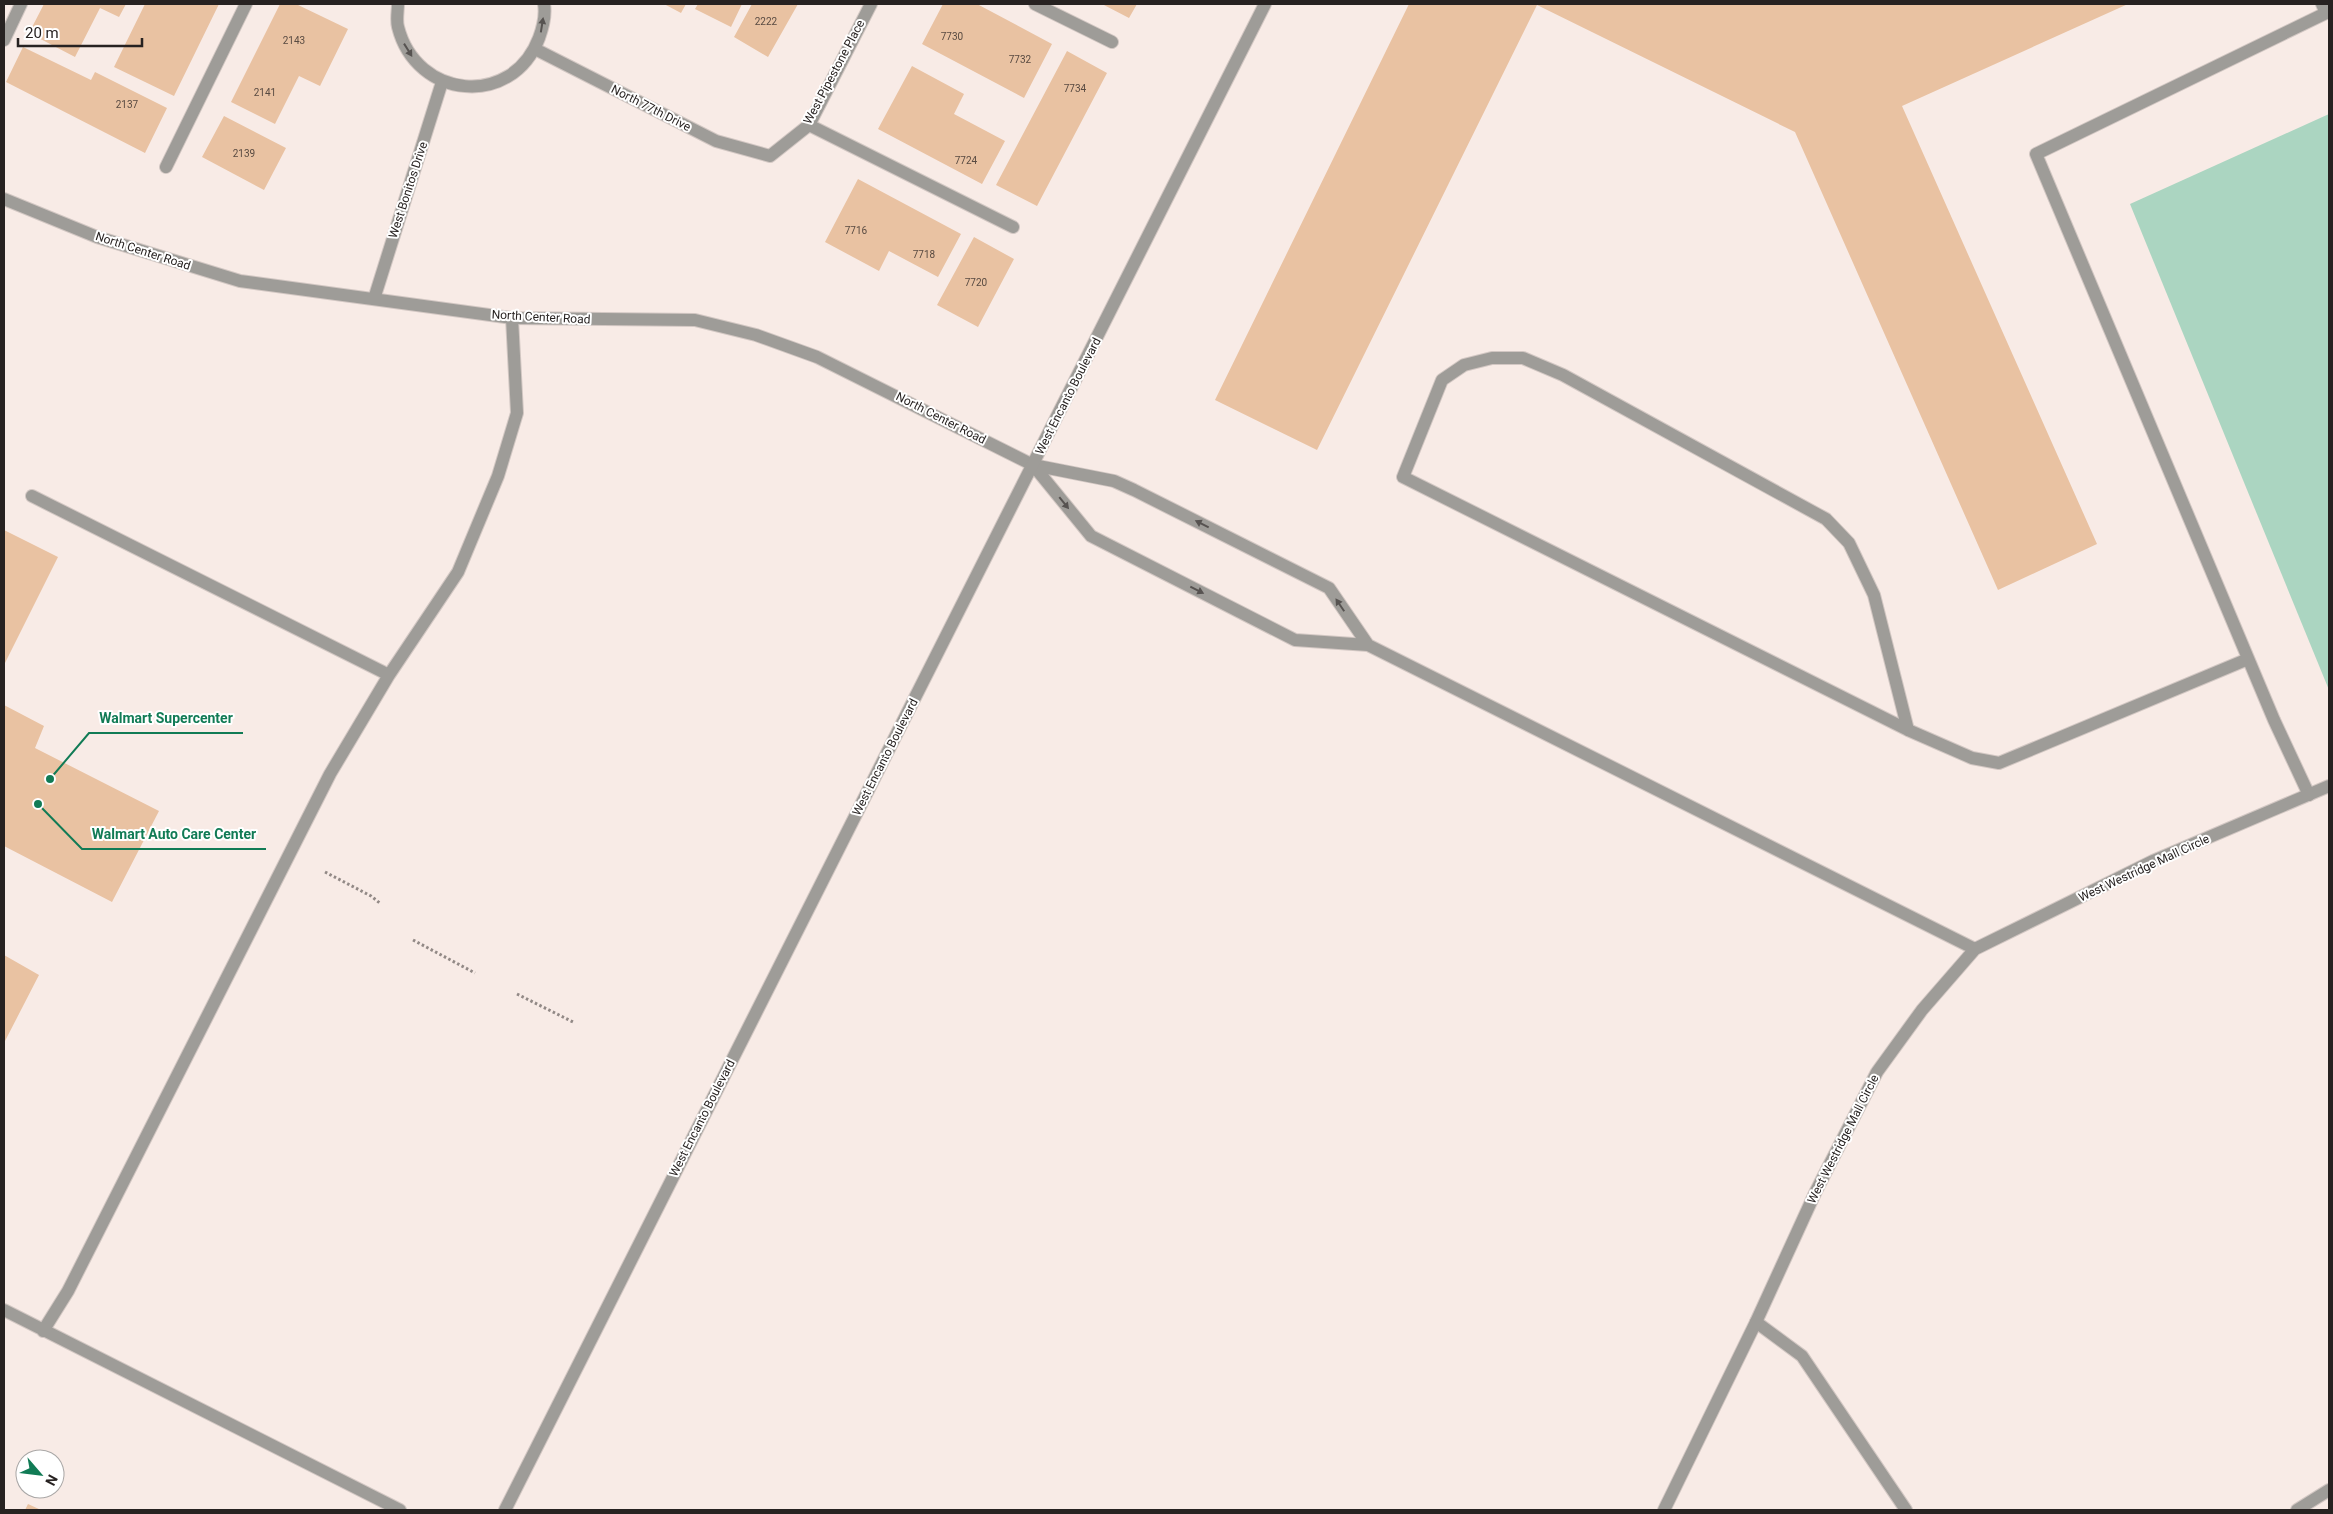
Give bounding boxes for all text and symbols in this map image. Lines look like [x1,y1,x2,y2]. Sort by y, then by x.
scale bar [18,15,141,47]
one-way arrow [539,16,547,32]
house number: 2222 [755,16,778,27]
street label: West Pipestone Place [801,18,867,126]
text: 20 m [25,24,59,42]
house number: 7730 [941,31,964,42]
house number: 2143 [283,35,305,46]
one-way arrow [404,43,413,57]
house number: 7732 [1009,54,1032,65]
street label: North 77th Drive [609,82,693,134]
house number: 7734 [1064,83,1087,94]
house number: 2141 [254,87,276,98]
house number: 2137 [116,99,139,110]
street label: West Bonitos Drive [386,140,430,240]
house number: 2139 [233,148,255,159]
house number: 7724 [955,155,978,166]
house number: 7716 [845,225,868,236]
street label: North Center Road [94,229,192,273]
house number: 7718 [913,249,936,260]
house number: 7720 [965,277,988,288]
street label: North Center Road [491,307,591,327]
street label: West Encanto Boulevard [1032,335,1104,457]
street label: North Center Road [894,389,988,447]
one-way arrow [1058,496,1069,509]
one-way arrow [1195,520,1209,528]
one-way arrow [1190,586,1205,595]
one-way arrow [1336,598,1345,612]
street label: West Encanto Boulevard [849,696,921,818]
callout: Walmart Supercenter [89,704,243,733]
text: Walmart Supercenter [99,710,233,726]
callout: Walmart Auto Care Center [82,820,266,849]
text: Walmart Auto Care Center [92,826,256,842]
street label: West Westridge Mall Circle [2076,831,2212,905]
street label: West Encanto Boulevard [666,1057,738,1179]
street label: West Westridge Mall Circle [1804,1072,1882,1206]
north arrow [15,1449,65,1499]
text: N [42,1472,61,1488]

